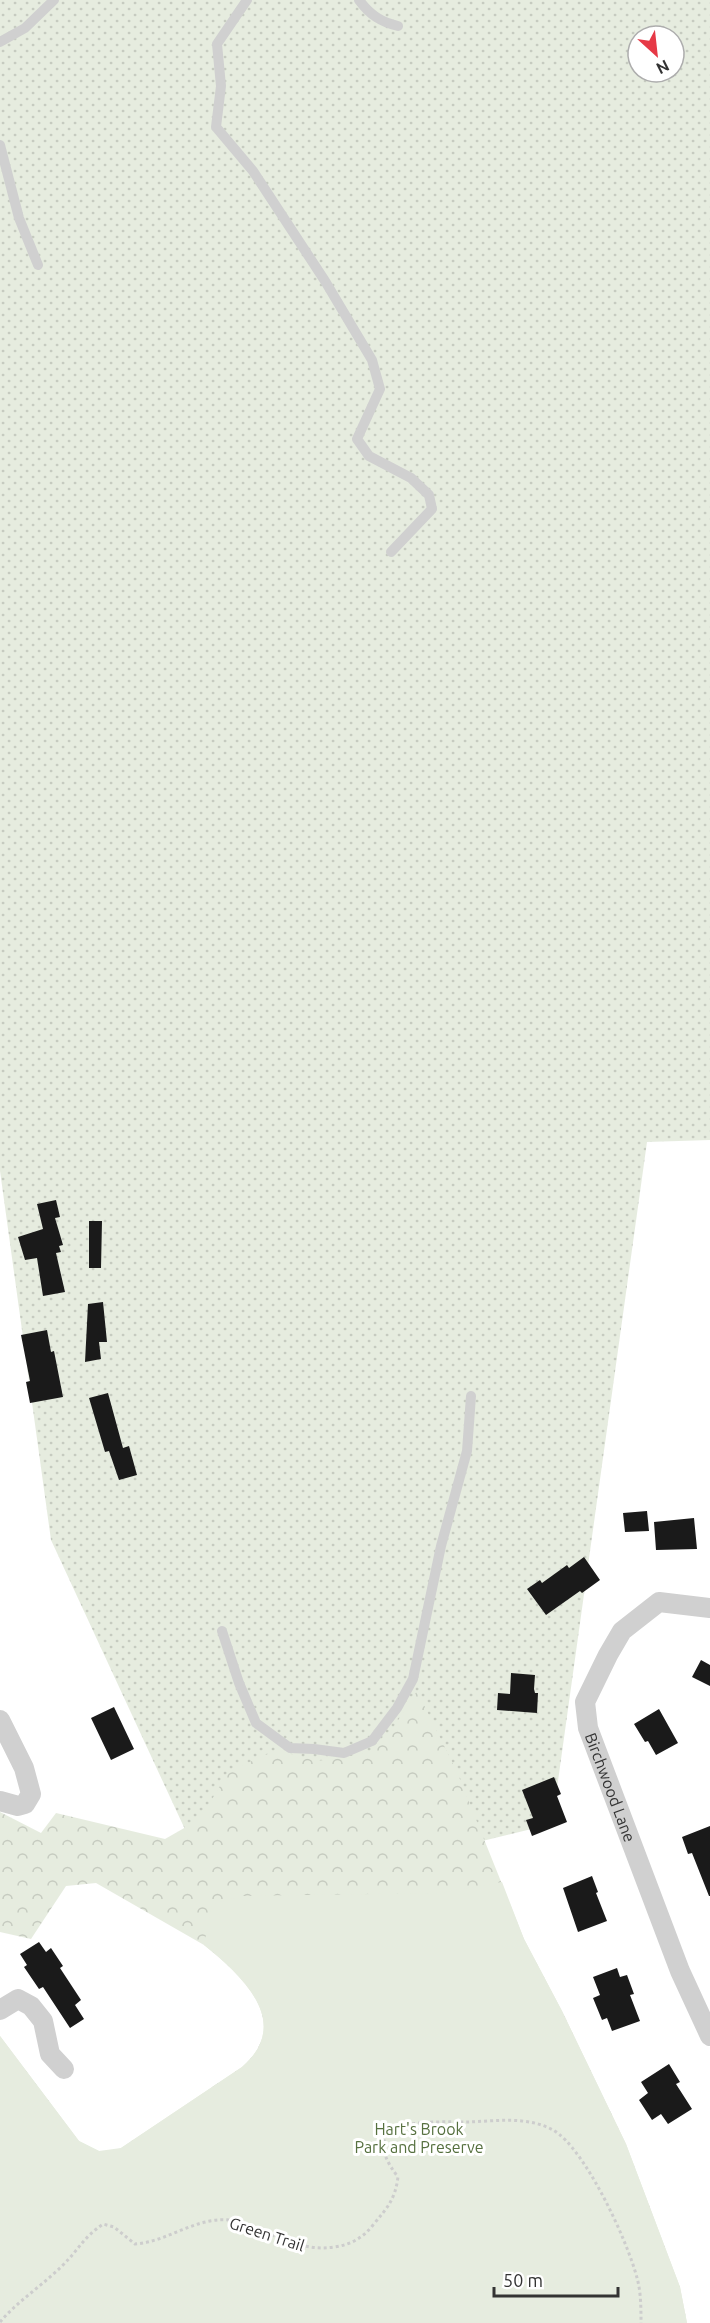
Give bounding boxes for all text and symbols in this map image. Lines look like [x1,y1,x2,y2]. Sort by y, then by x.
north arrow [626,24,686,84]
text: N [653,57,672,78]
street label: Birchwood Lane [582,1730,639,1844]
park label: Hart's Brook Park and Preserve [354,2120,484,2156]
street label: Green Trail [227,2213,307,2255]
scale bar [494,2260,618,2298]
text: 50 m [503,2270,543,2290]

